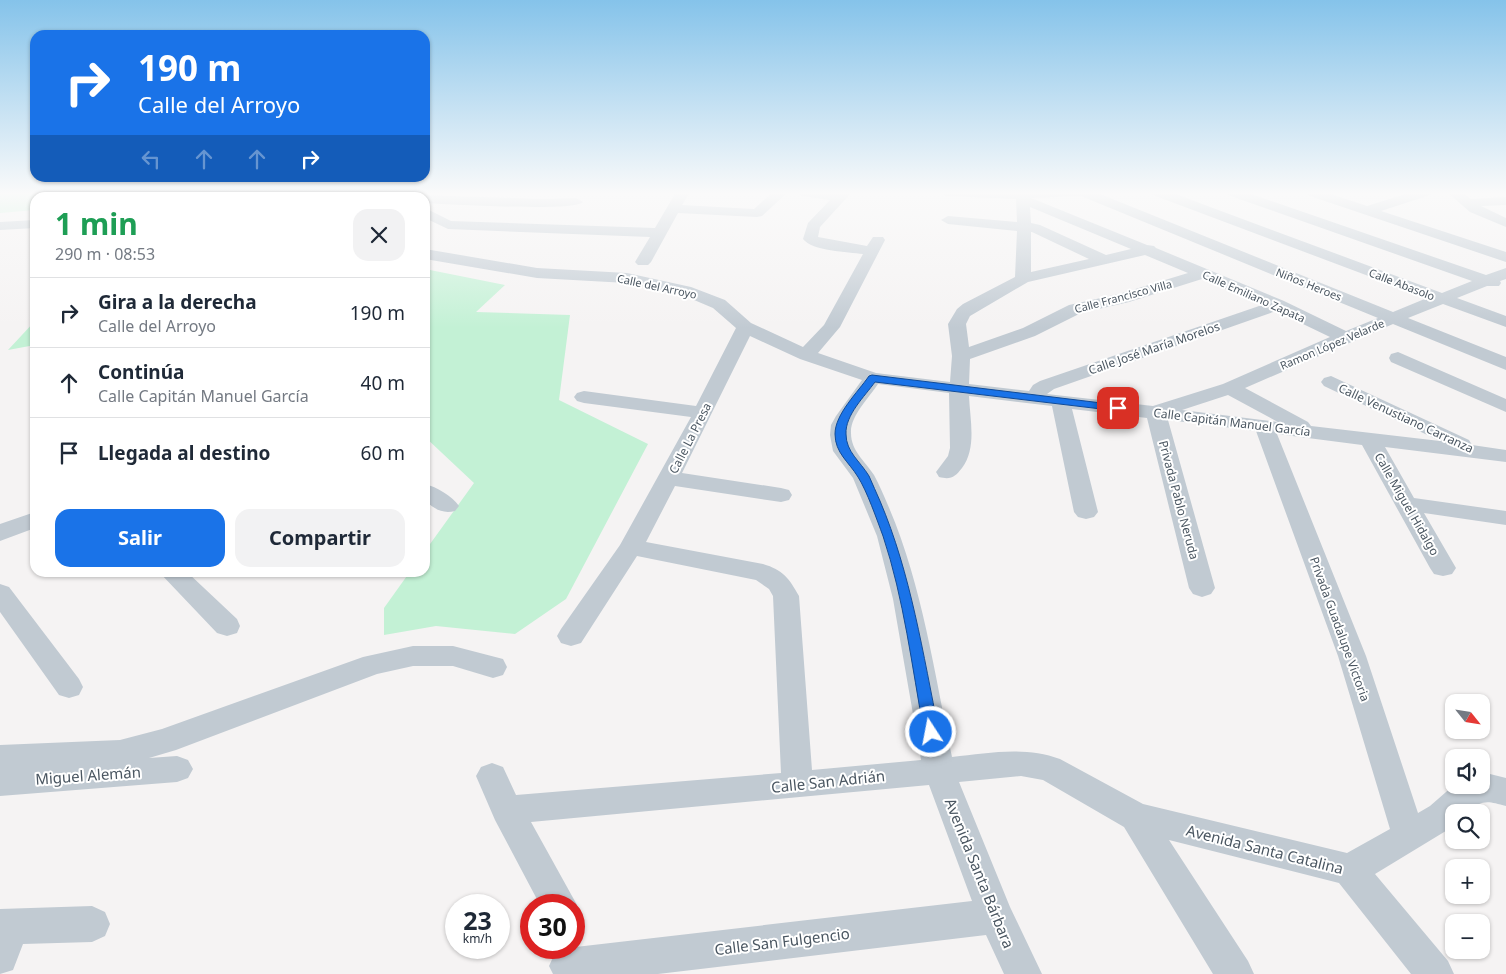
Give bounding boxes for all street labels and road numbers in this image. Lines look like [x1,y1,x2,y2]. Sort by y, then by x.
street label: Niños Heroes [1274,264,1344,304]
street label: Calle Abasolo [1367,265,1437,304]
street label: Calle Emiliano Zapata [1200,267,1308,325]
street label: Calle del Arroyo [616,270,699,302]
street label: Calle Francisco Villa [1073,276,1173,316]
street label: Ramon López Velarde [1278,315,1386,373]
street label: Calle José María Morelos [1086,317,1222,378]
street label: Calle Venustiano Carranza [1336,379,1476,457]
street label: Calle La Presa [665,399,715,477]
street label: Calle Capitán Manuel García [1153,404,1311,440]
street label: Privada Pablo Neruda [1155,439,1203,561]
street label: Calle Miguel Hidalgo [1371,450,1443,558]
street label: Privada Guadalupe Victoria [1306,554,1374,704]
street label: Miguel Alemán [35,761,141,789]
street label: Calle San Adrián [770,765,886,797]
street label: Avenida Santa Bárbara [941,795,1019,951]
street label: Avenida Santa Catalina [1184,820,1346,878]
street label: Calle San Fulgencio [713,923,851,959]

